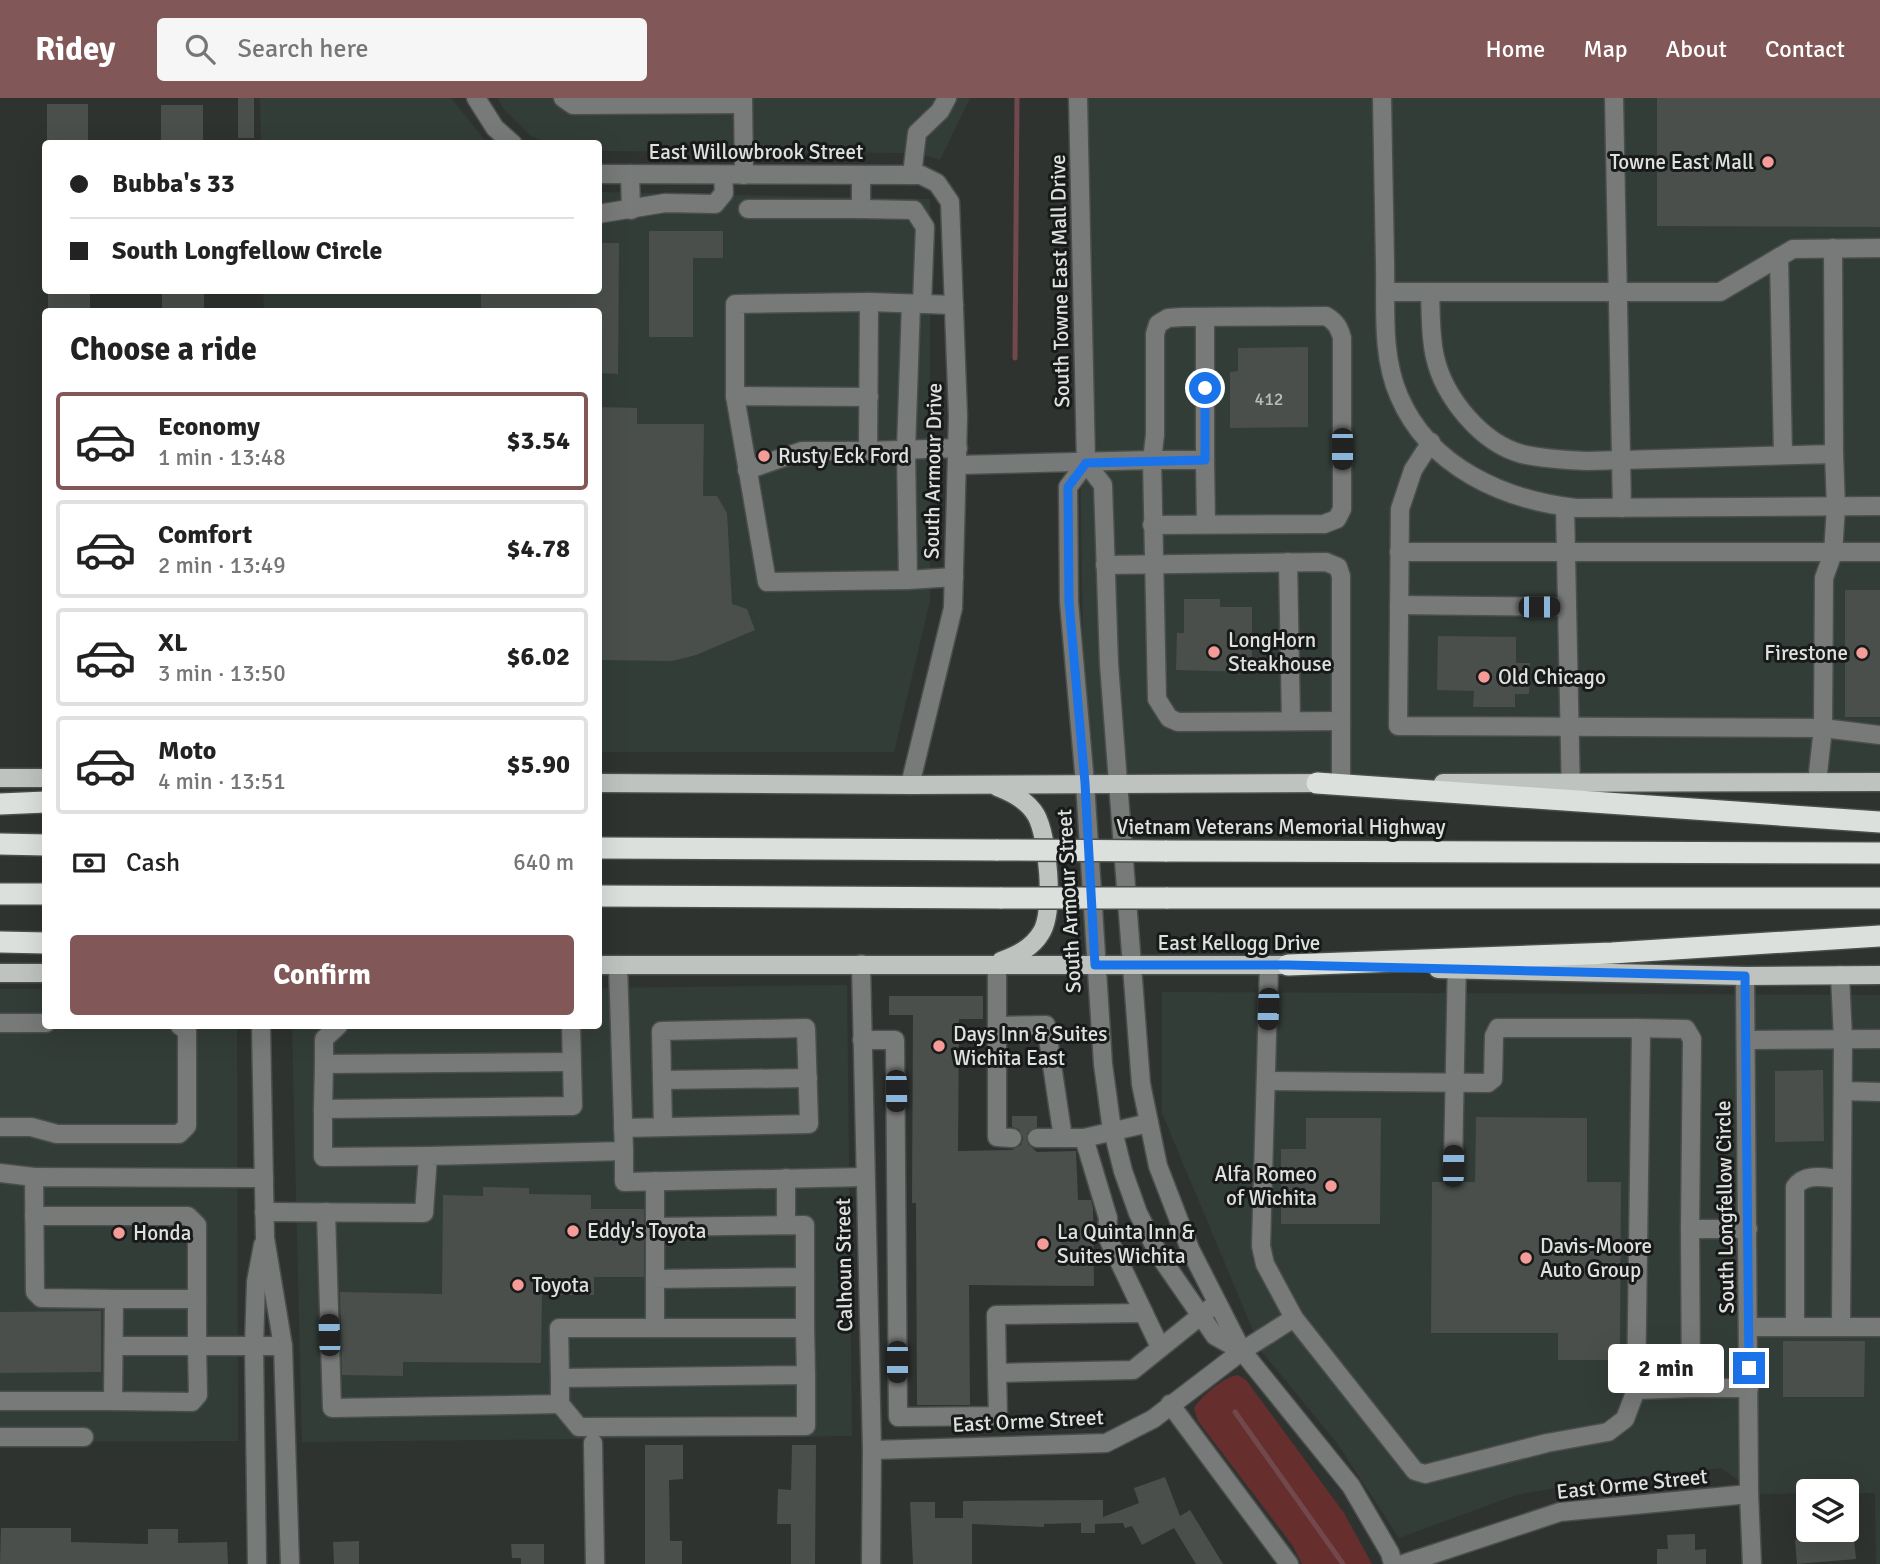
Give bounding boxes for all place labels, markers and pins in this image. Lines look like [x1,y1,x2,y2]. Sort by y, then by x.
place label: Towne East Mall [1610,149,1754,175]
marker: Towne East Mall [1760,154,1776,170]
place label: Rusty Eck Ford [778,443,909,469]
marker: Rusty Eck Ford [756,448,772,464]
place label: LongHorn Steakhouse [1228,627,1332,677]
place label: Firestone [1764,640,1848,666]
marker: LongHorn Steakhouse [1206,644,1222,660]
marker: Firestone [1854,645,1870,661]
place label: Old Chicago [1498,664,1606,690]
marker: Old Chicago [1476,669,1492,685]
place label: Days Inn & Suites Wichita East [953,1021,1107,1071]
marker: Days Inn & Suites Wichita East [931,1038,947,1054]
place label: Alfa Romeo of Wichita [1215,1161,1317,1211]
marker: Alfa Romeo of Wichita [1323,1178,1339,1194]
place label: Eddy's Toyota [587,1218,706,1244]
place label: La Quinta Inn & Suites Wichita [1057,1219,1195,1269]
place label: Honda [133,1220,191,1246]
marker: Eddy's Toyota [565,1223,581,1239]
marker: Honda [111,1225,127,1241]
place label: Davis-Moore Auto Group [1540,1233,1652,1283]
marker: La Quinta Inn & Suites Wichita [1035,1236,1051,1252]
marker: Davis-Moore Auto Group [1518,1250,1534,1266]
place label: Toyota [532,1272,589,1298]
marker: Toyota [510,1277,526,1293]

